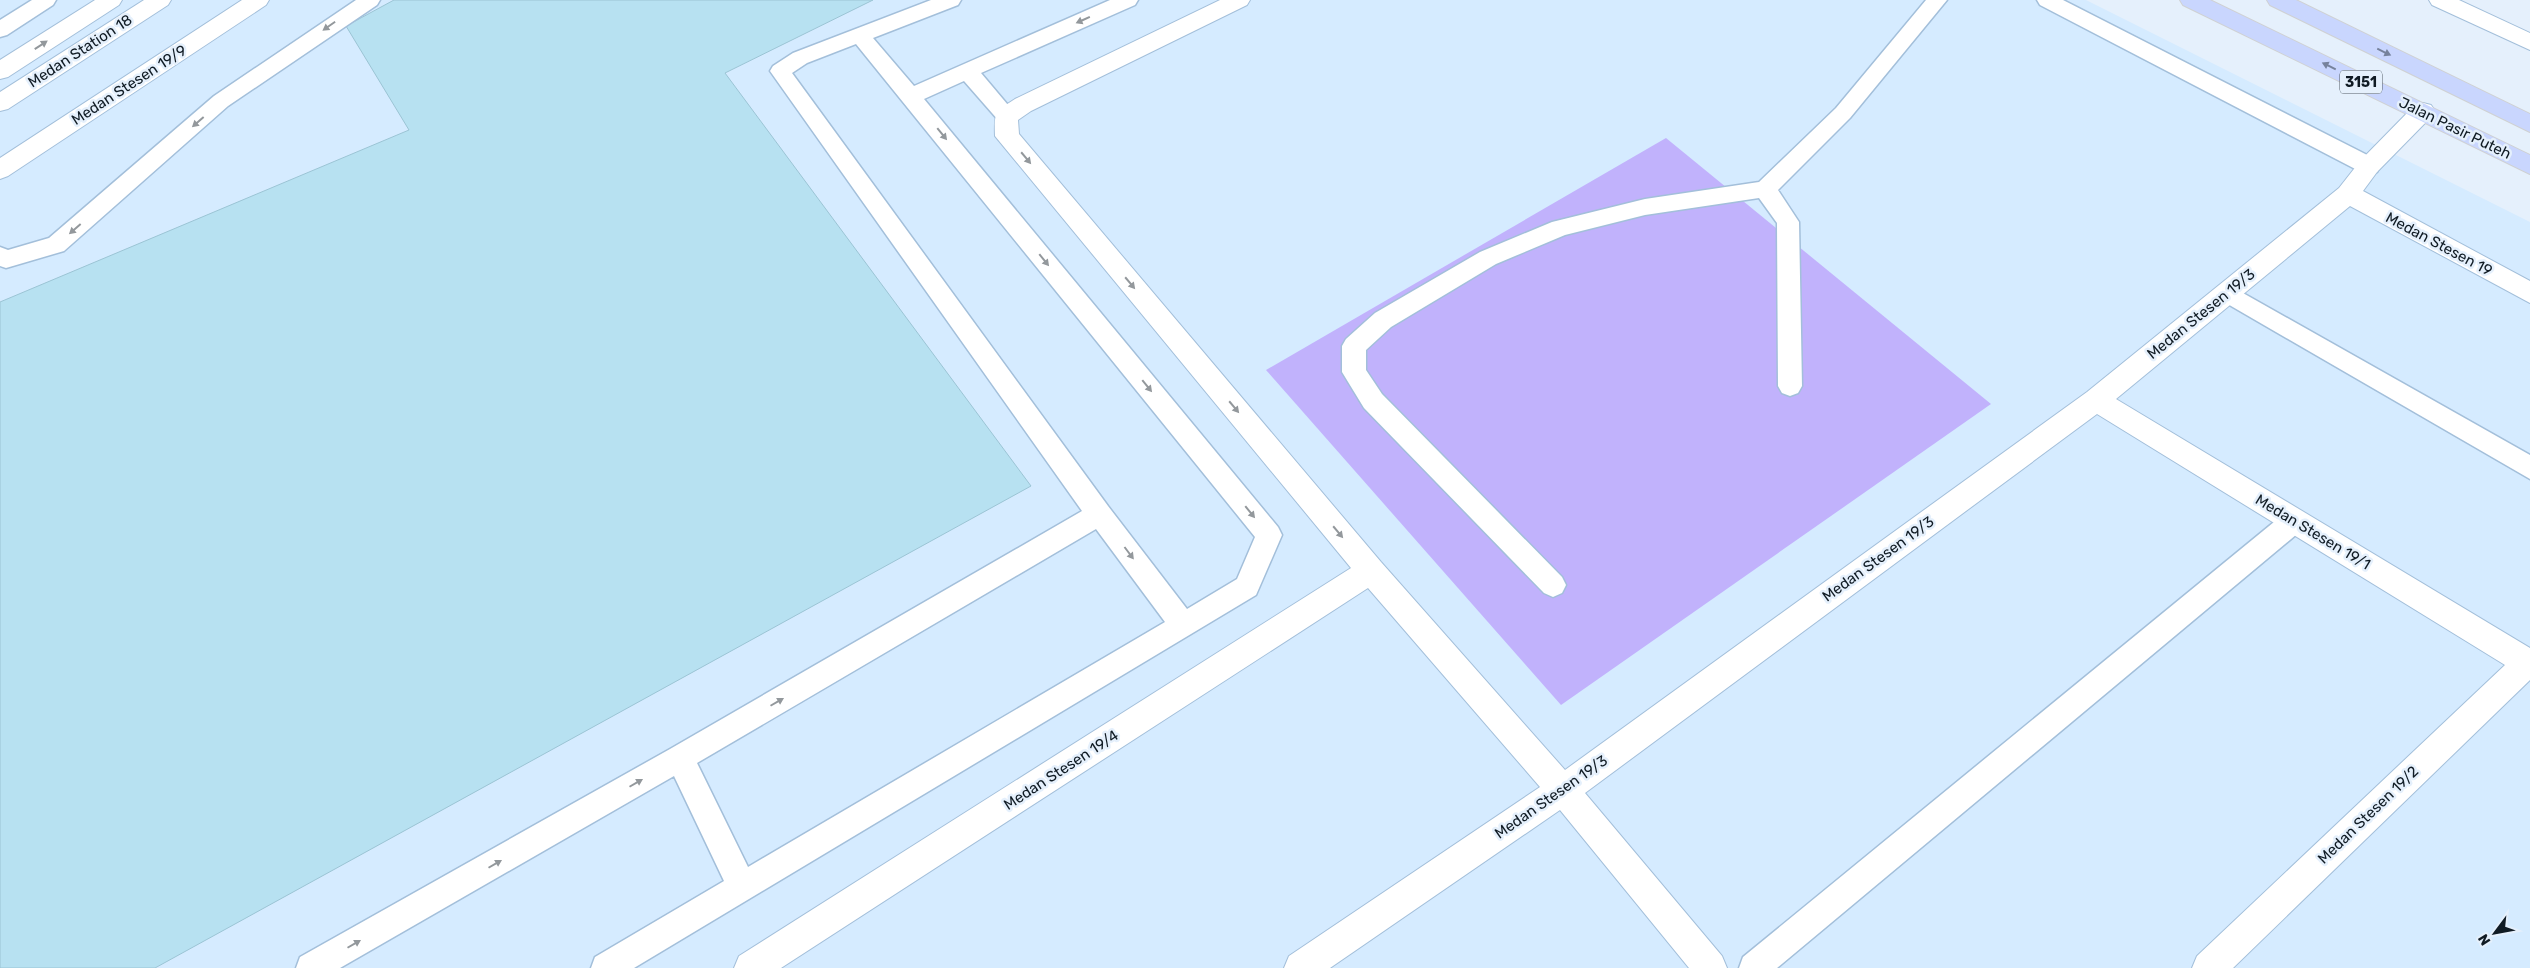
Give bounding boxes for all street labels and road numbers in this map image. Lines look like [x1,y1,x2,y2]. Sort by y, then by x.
street label: Medan Station 18 [25,11,135,91]
street label: Medan Stesen 19/9 [68,41,190,129]
road number: 3151 [2340,70,2382,94]
street label: Jalan Pasir Puteh [2396,93,2514,163]
street label: Medan Stesen 19 [2383,208,2495,280]
street label: Medan Stesen 19/3 [2143,265,2259,363]
street label: Medan Stesen 19/1 [2252,491,2374,573]
street label: Medan Stesen 19/3 [1819,512,1937,606]
street label: Medan Stesen 19/4 [1000,726,1122,814]
street label: Medan Stesen 19/3 [1491,751,1611,843]
street label: Medan Stesen 19/2 [2314,762,2422,868]

